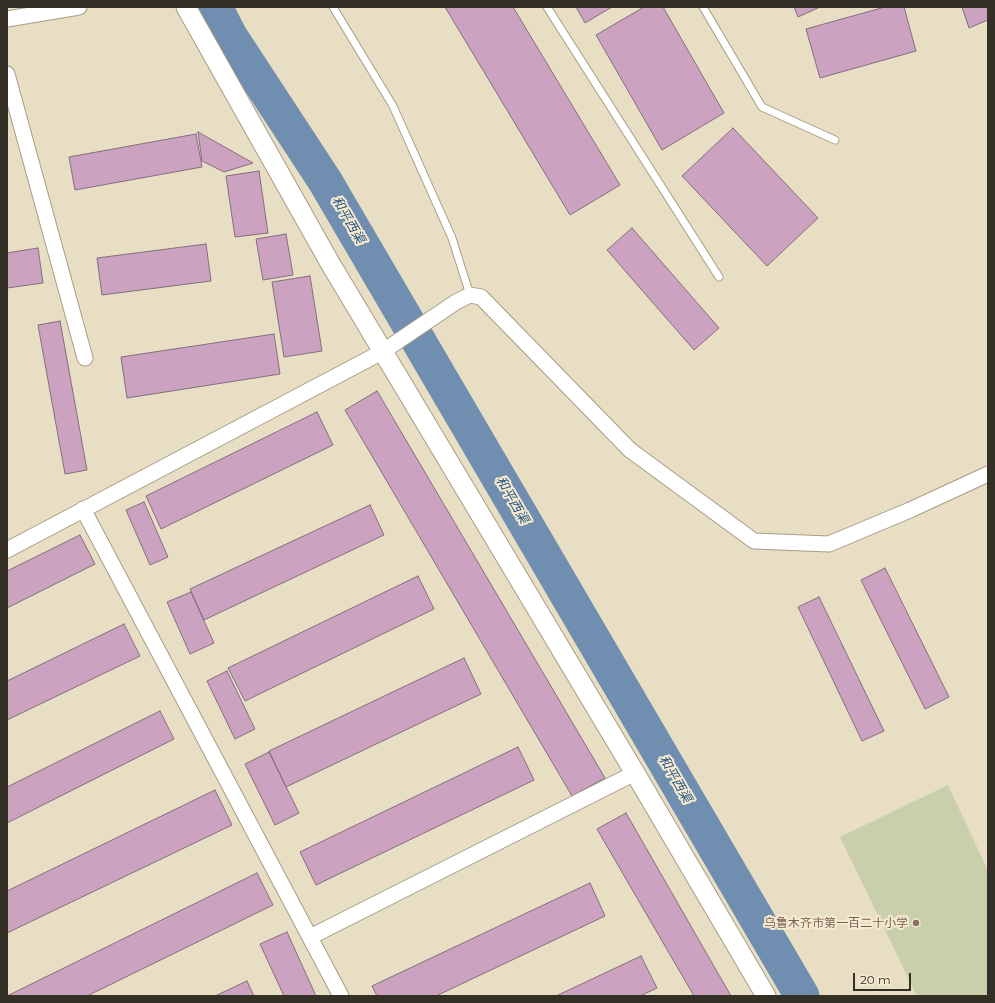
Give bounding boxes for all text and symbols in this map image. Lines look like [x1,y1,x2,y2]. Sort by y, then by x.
water label: 和平西渠 [328,194,368,246]
water label: 和平西渠 [492,474,532,526]
water label: 和平西渠 [655,753,695,805]
place label: 乌鲁木齐市第一百二十小学 [764,916,908,930]
marker: 乌鲁木齐市第一百二十小学 [911,918,921,928]
scale bar [855,965,913,991]
text: 20 m [860,972,891,987]

